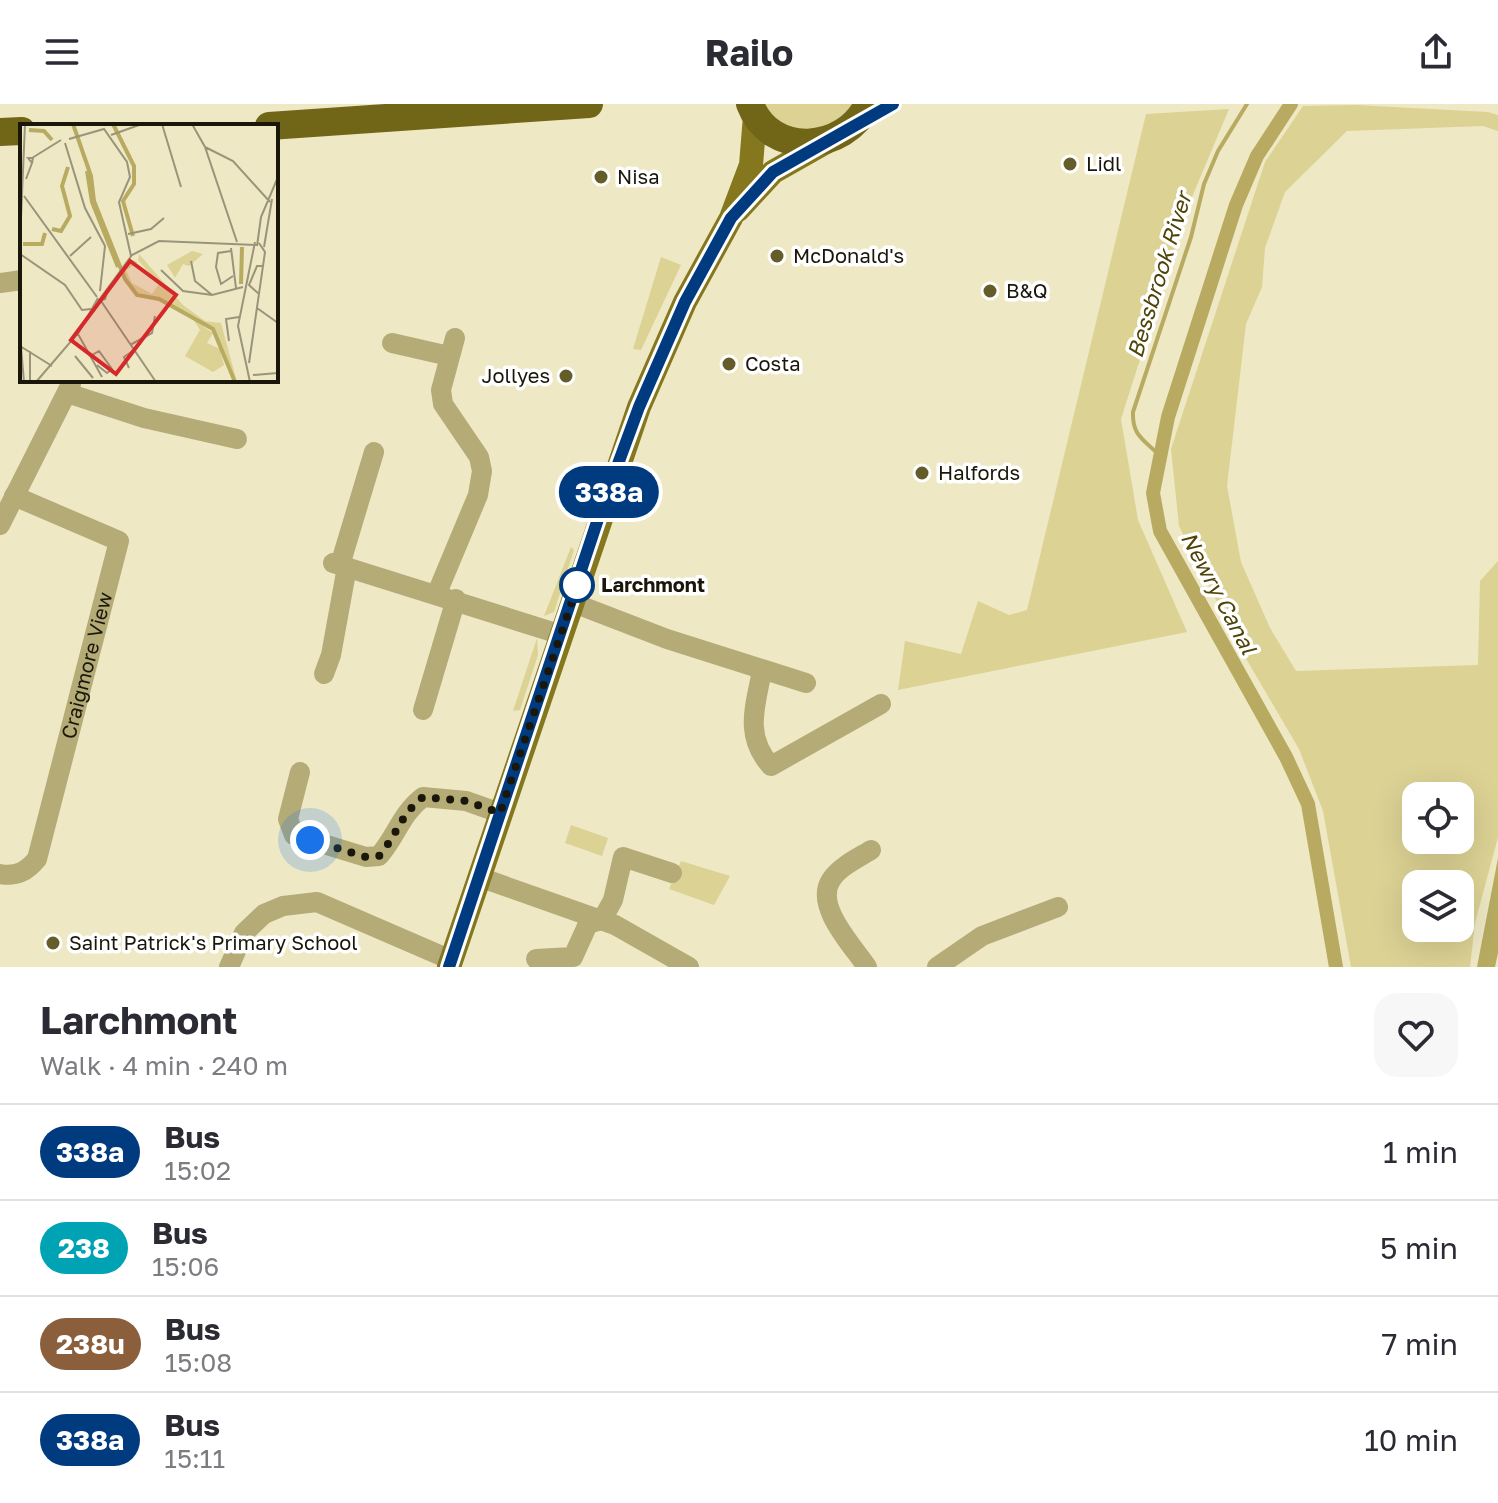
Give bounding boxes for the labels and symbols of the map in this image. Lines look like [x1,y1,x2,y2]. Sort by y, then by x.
inset map [20,124,278,382]
place label: Lidl [1086,151,1121,175]
marker: Lidl [1061,155,1079,173]
place label: Nisa [617,164,659,188]
marker: Nisa [592,168,610,186]
water label: Bessbrook River [1121,186,1197,361]
place label: McDonald's [793,243,904,267]
marker: McDonald's [768,247,786,265]
place label: B&Q [1006,278,1048,302]
marker: B&Q [981,282,999,300]
place label: Costa [745,351,801,375]
marker: Costa [720,355,738,373]
place label: Jollyes [482,363,550,387]
marker: Jollyes [557,367,575,385]
place label: Halfords [938,460,1020,484]
marker: Halfords [913,464,931,482]
line badge: 338a [553,466,665,518]
water label: Newry Canal [1176,527,1263,659]
marker: Larchmont [560,568,594,602]
place label: Larchmont [601,572,705,596]
street label: Craigmore View [56,589,116,741]
your location [290,820,330,860]
place label: Saint Patrick's Primary School [69,930,358,954]
marker: Saint Patrick's Primary School [44,934,62,952]

